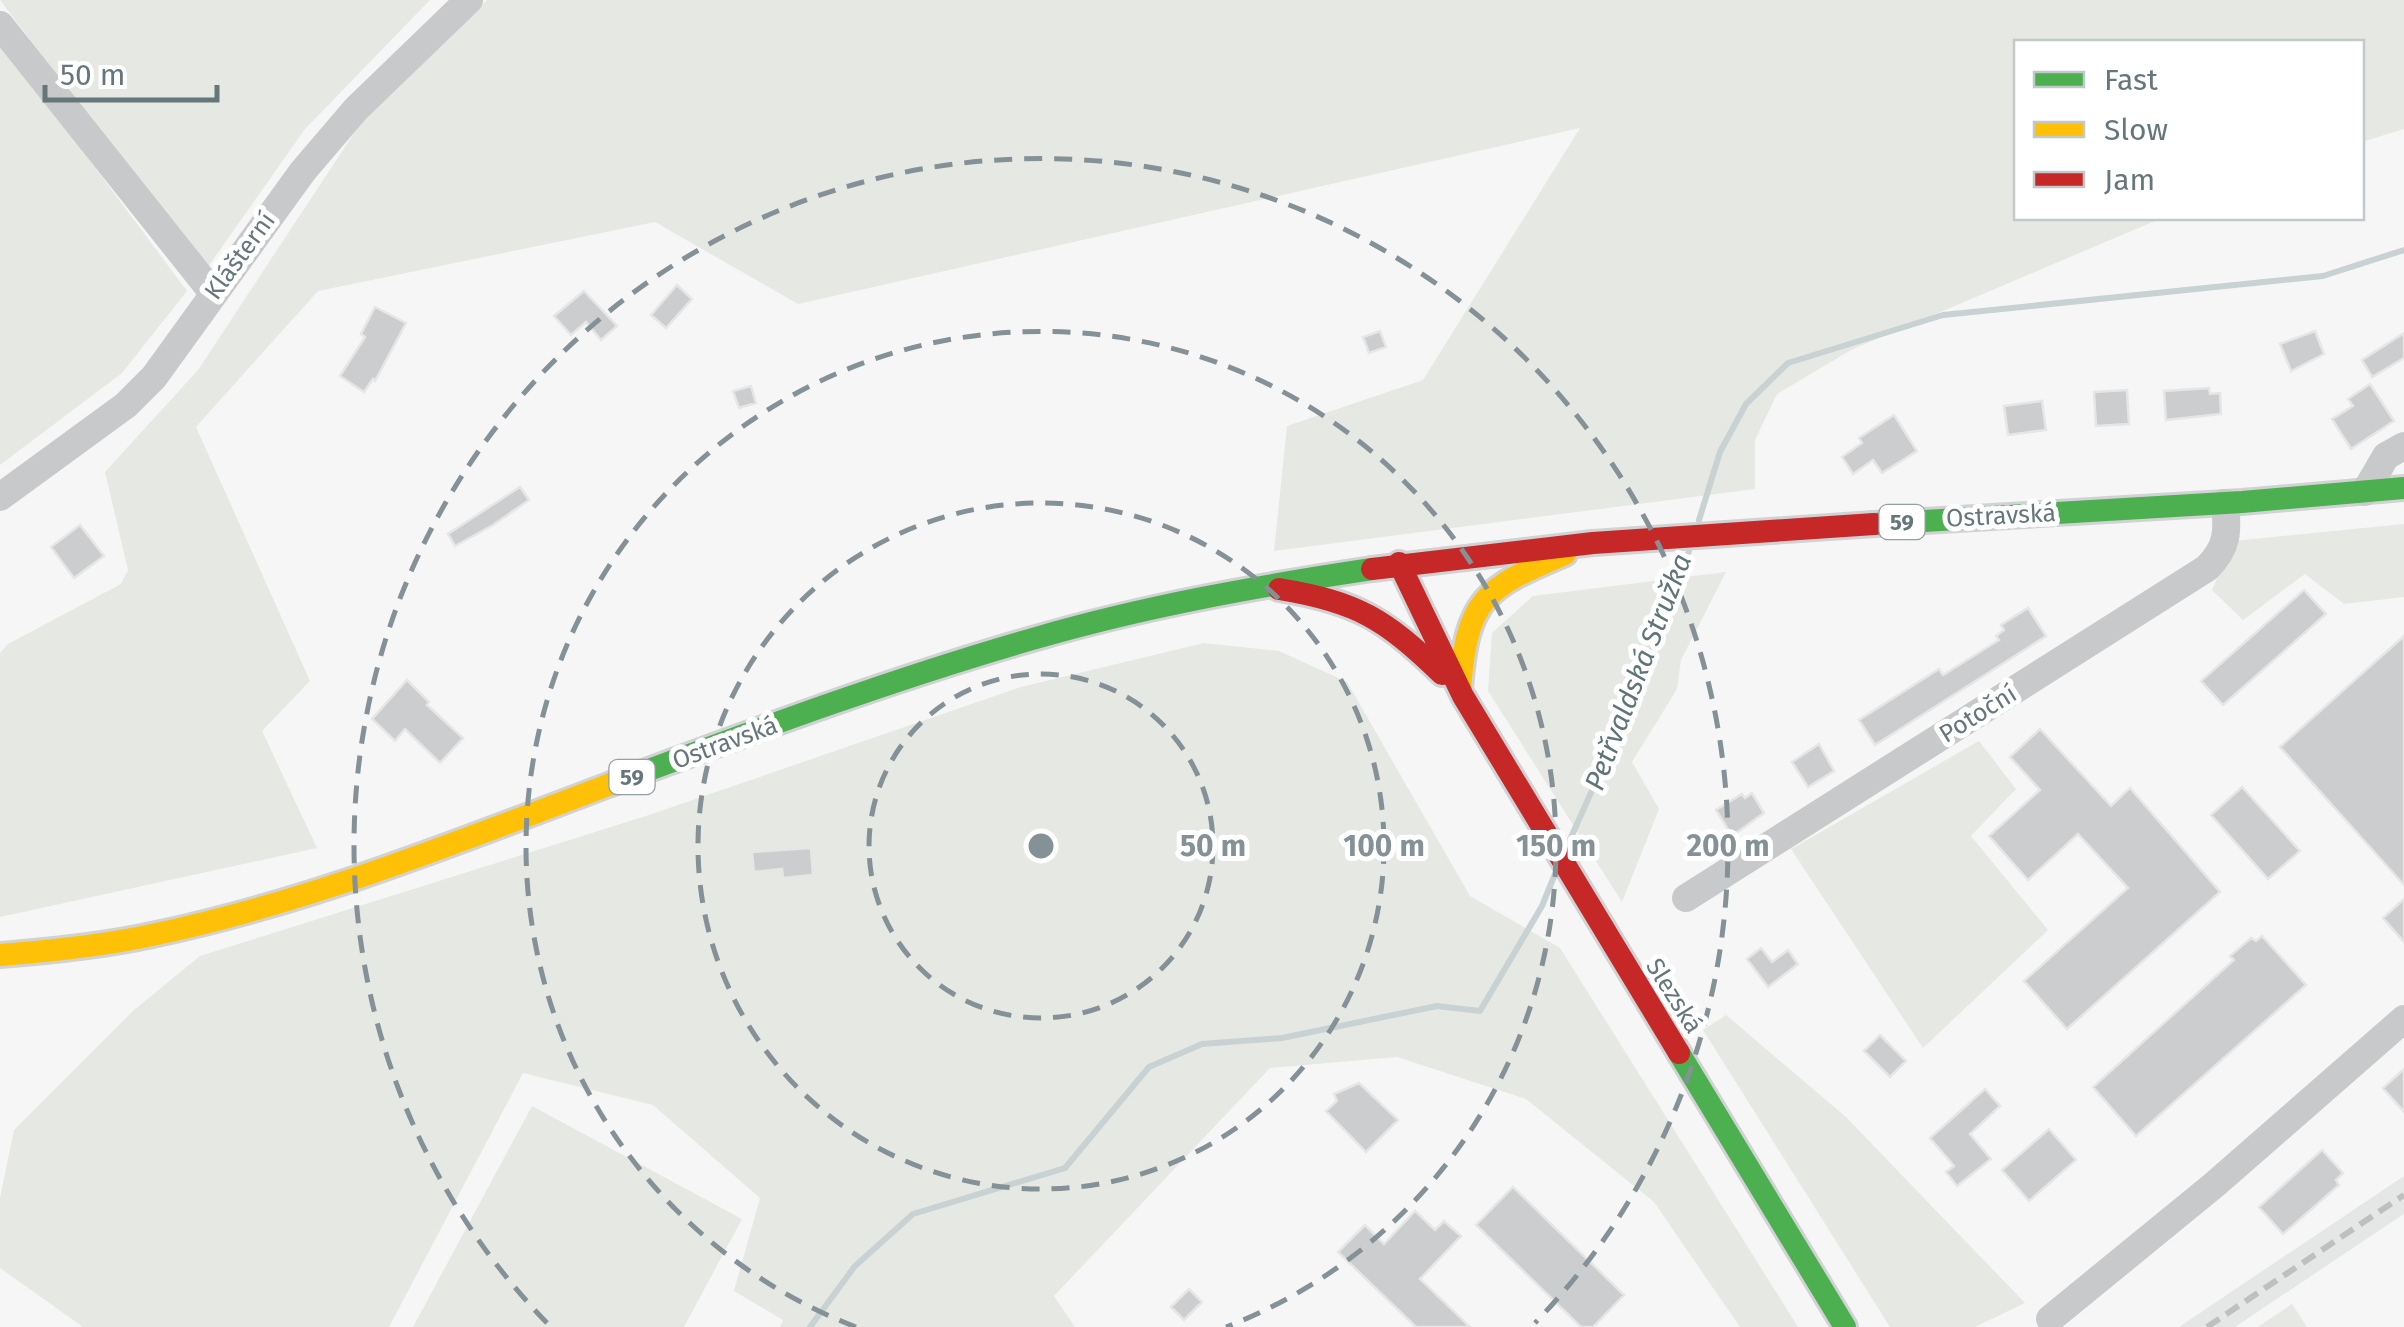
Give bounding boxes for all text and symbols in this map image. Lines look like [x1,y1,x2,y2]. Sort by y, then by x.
scale bar [45,40,218,102]
legend [2014,40,2364,220]
text: 50 m [60,57,125,93]
text: Fast [2104,62,2158,98]
text: Slow [2104,112,2168,148]
text: Jam [2104,162,2155,198]
street label: Klášterní [198,206,282,306]
street label: Ostravská [1945,498,2057,534]
road number: 59 [1880,505,1924,539]
water label: Petřvaldská Stružka [1578,549,1698,795]
street label: Potoční [1934,679,2022,749]
street label: Ostravská [668,710,782,776]
road number: 59 [610,760,654,794]
centre of rings [1023,828,1059,864]
text: 50 m [1180,828,1246,864]
text: 100 m [1343,828,1425,864]
text: 150 m [1516,828,1596,864]
text: 200 m [1686,828,1770,864]
street label: Slezská [1639,953,1709,1039]

